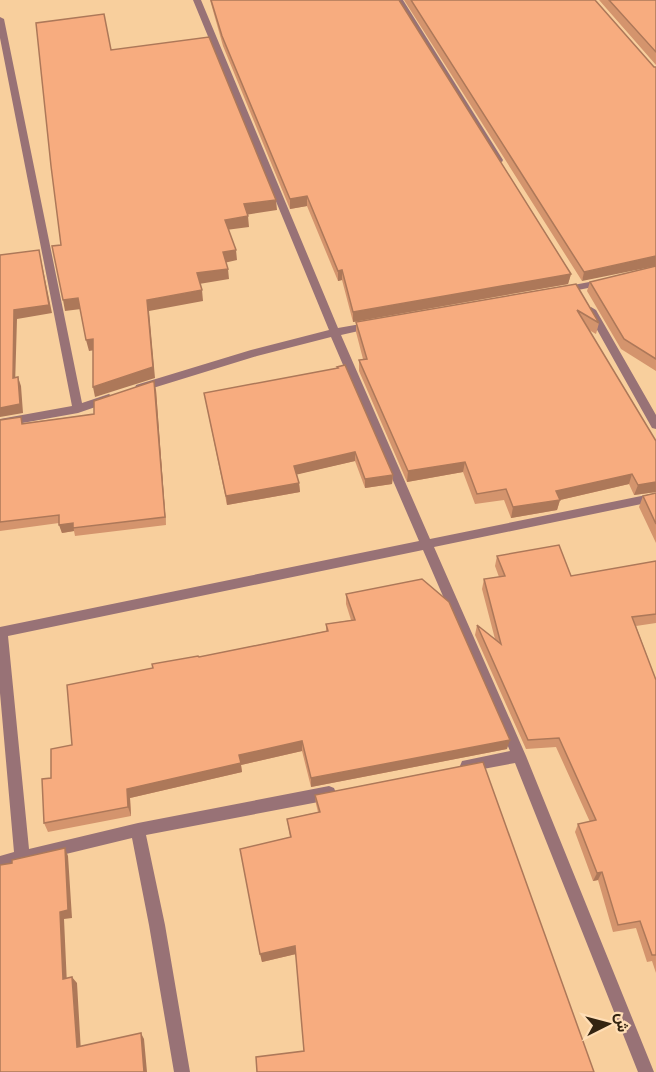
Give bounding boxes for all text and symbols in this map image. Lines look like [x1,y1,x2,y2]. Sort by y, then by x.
north arrow [578,994,638,1054]
text: ش [612,1012,633,1033]

